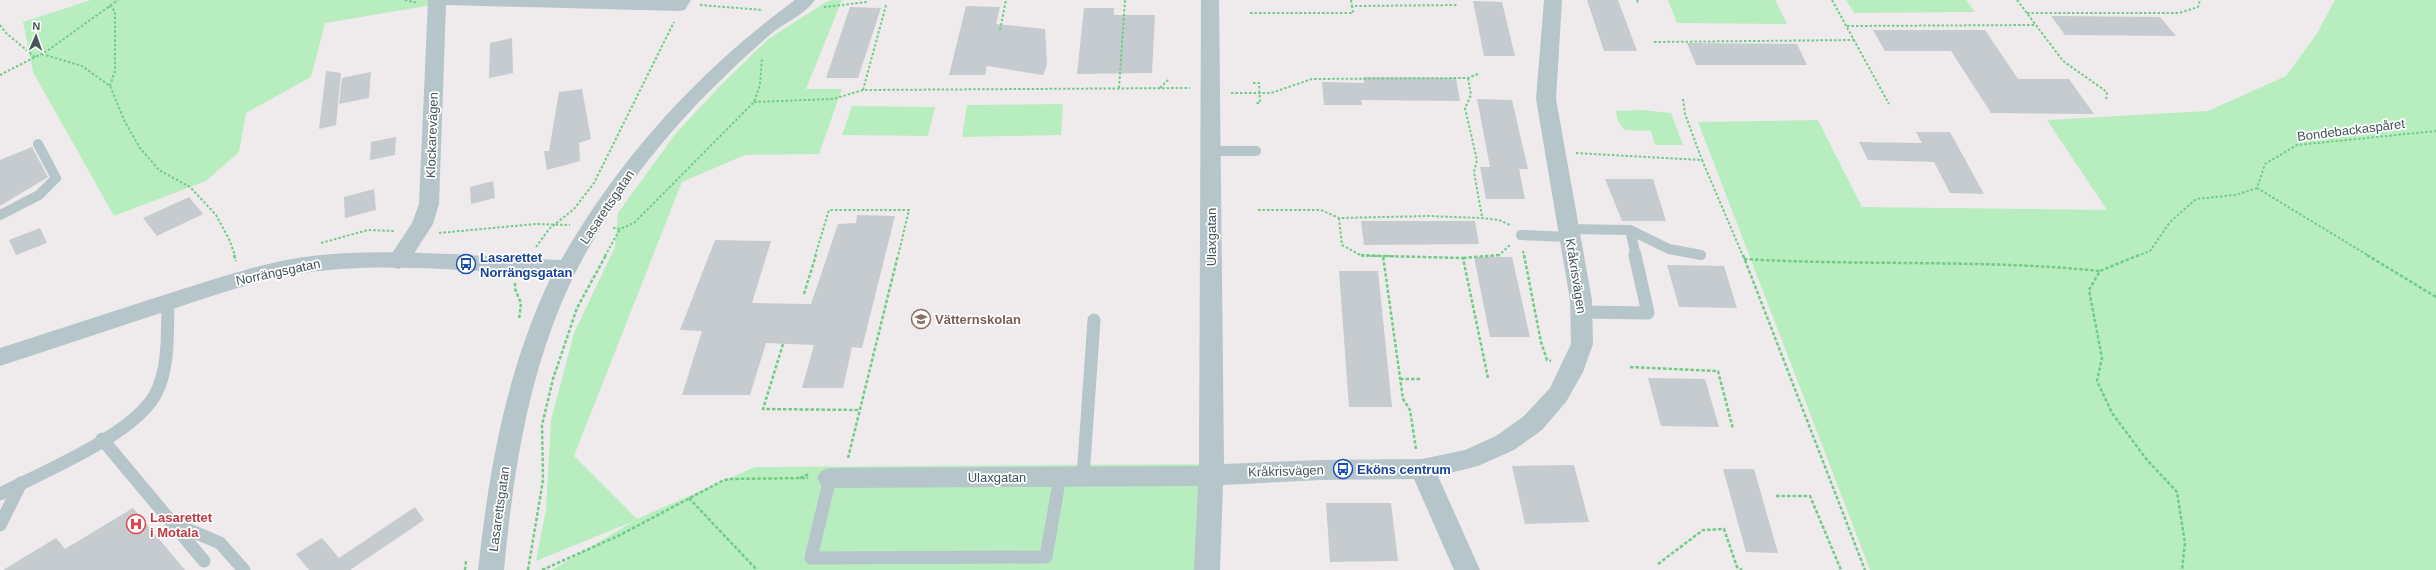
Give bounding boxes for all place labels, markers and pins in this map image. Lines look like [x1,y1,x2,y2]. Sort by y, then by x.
place label: Lasarettet Norrängsgatan [480,250,573,280]
bus stop icon: Lasarettet Norrängsgatan [455,253,477,275]
school or university icon: Vätternskolan [910,308,932,330]
place label: Vätternskolan [935,312,1021,327]
bus stop icon: Eköns centrum [1332,458,1354,480]
place label: Eköns centrum [1357,462,1451,477]
place label: Lasarettet i Motala [150,510,213,540]
hospital icon: Lasarettet i Motala [125,513,147,535]

